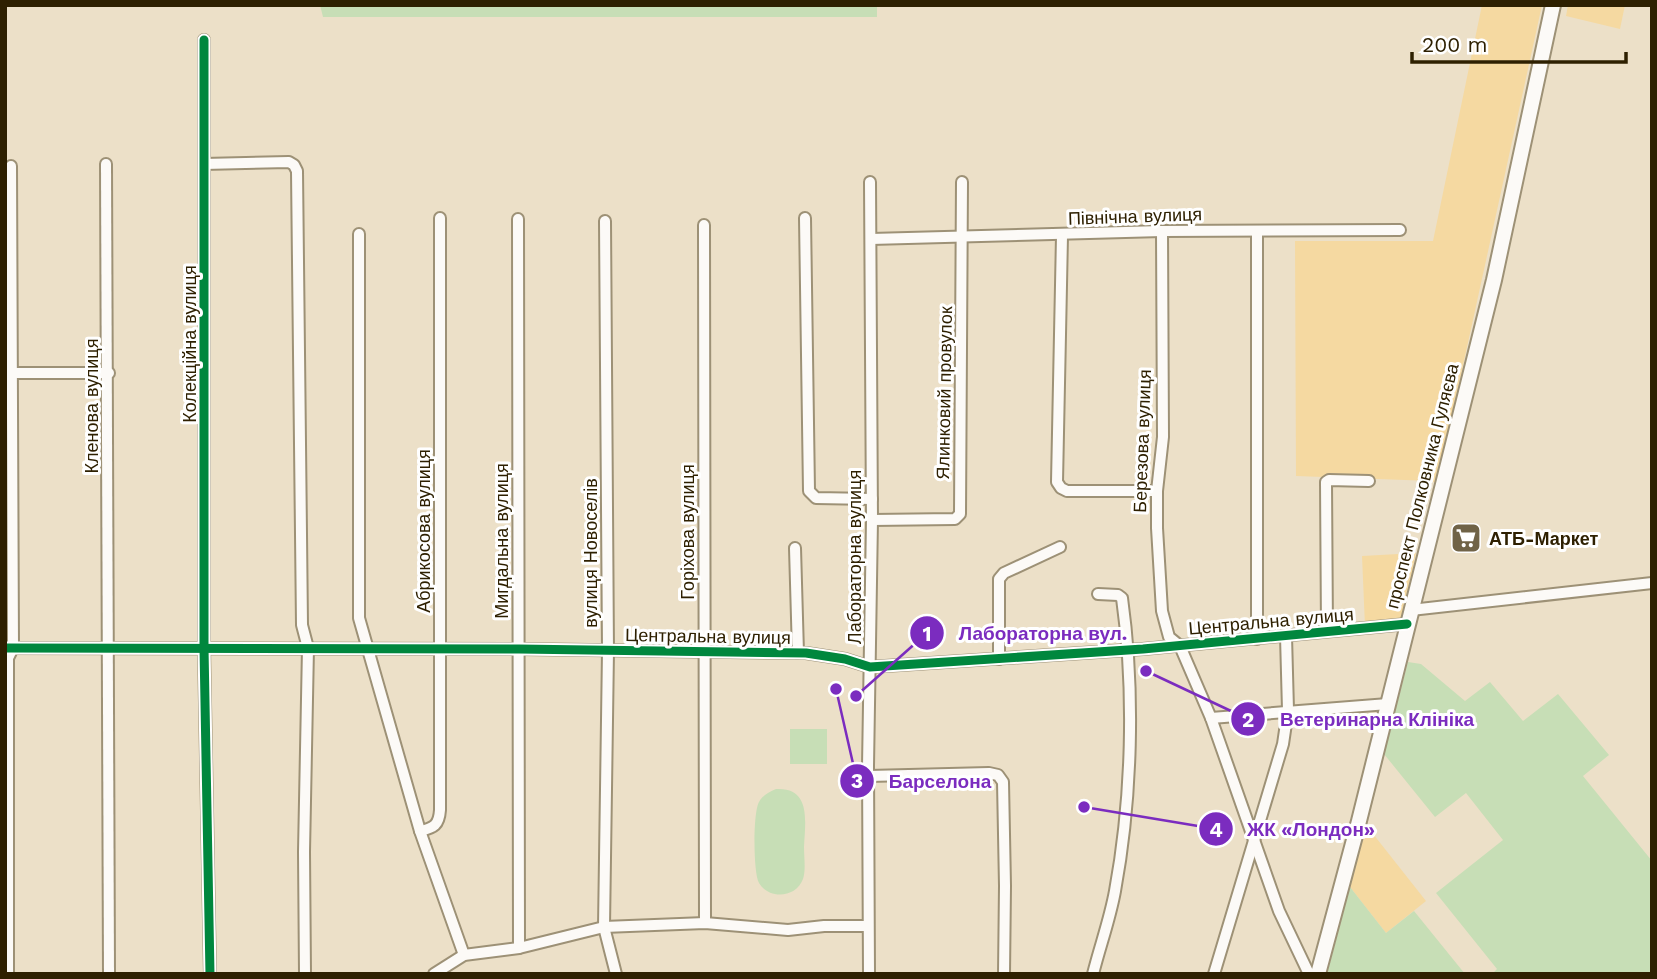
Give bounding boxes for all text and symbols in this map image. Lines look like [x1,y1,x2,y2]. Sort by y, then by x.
scale bar [1412,21,1626,65]
text: 200 m [1422,32,1488,57]
street label: Північна вулиця [1068,203,1202,229]
street label: Колекційна вулиця [179,265,200,423]
street label: Ялинковий провулок [932,306,956,480]
street label: Кленова вулиця [81,339,102,473]
street label: проспект Полковника Гуляєва [1381,360,1463,611]
street label: Березова вулиця [1129,369,1155,513]
street label: Абрикосова вулиця [413,449,434,613]
street label: Мигдальна вулиця [491,463,512,619]
street label: Горіхова вулиця [677,464,698,600]
street label: Лабораторна вулиця [844,470,865,644]
street label: вулиця Новоселів [580,478,601,628]
supermarket icon: АТБ-Маркет [1449,521,1483,555]
place label: АТБ-Маркет [1489,528,1599,549]
street label: Центральна вулиця [1187,603,1355,639]
callout: Лабораторна вул. [910,613,1142,653]
text: 1 [922,621,932,646]
text: Лабораторна вул. [959,622,1127,645]
street label: Центральна вулиця [625,624,791,648]
callout: Ветеринарна Клініка [1231,699,1488,739]
text: 2 [1242,707,1254,732]
text: Ветеринарна Клініка [1280,708,1474,731]
callout: Барселона [839,761,1005,801]
text: 3 [851,768,863,793]
text: Барселона [889,770,992,793]
callout: ЖК «Лондон» [1198,809,1389,849]
text: 4 [1209,817,1223,842]
text: ЖК «Лондон» [1246,818,1375,841]

